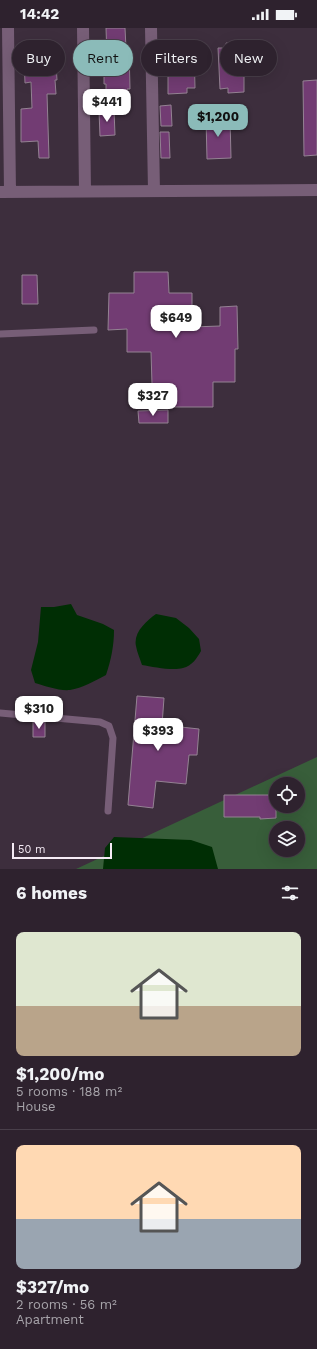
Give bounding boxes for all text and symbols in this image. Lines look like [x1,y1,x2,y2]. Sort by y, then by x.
text: 14:42 [20,5,59,23]
chip: Buy [12,40,65,76]
chip: Rent [73,40,133,76]
chip: Filters [141,40,212,76]
chip: New [220,40,277,76]
pin: $441 [83,89,131,123]
text: $441 [92,94,122,109]
pin: $1,200 [185,104,251,138]
text: $1,200 [197,109,239,124]
pin: $649 [152,305,200,339]
text: $649 [160,310,192,325]
pin: $327 [129,383,177,417]
text: $327 [137,388,169,403]
pin: $310 [15,696,63,730]
text: $310 [24,701,54,716]
pin: $393 [134,718,182,752]
text: $393 [142,723,174,738]
map controls [269,777,305,857]
button: locate [269,777,305,813]
button: layers [269,821,305,857]
scale bar [12,841,112,860]
text: 50 m [18,843,45,856]
icon: filters [279,882,301,904]
text: 6 homes [16,883,87,903]
icon: home [123,958,195,1030]
text: $1,200/mo [16,1064,104,1084]
text: 5 rooms · 188 m² [16,1084,122,1099]
text: House [16,1099,56,1114]
icon: home [123,1171,195,1243]
text: $327/mo [16,1277,89,1297]
text: 2 rooms · 56 m² [16,1297,117,1312]
text: Apartment [16,1312,84,1327]

